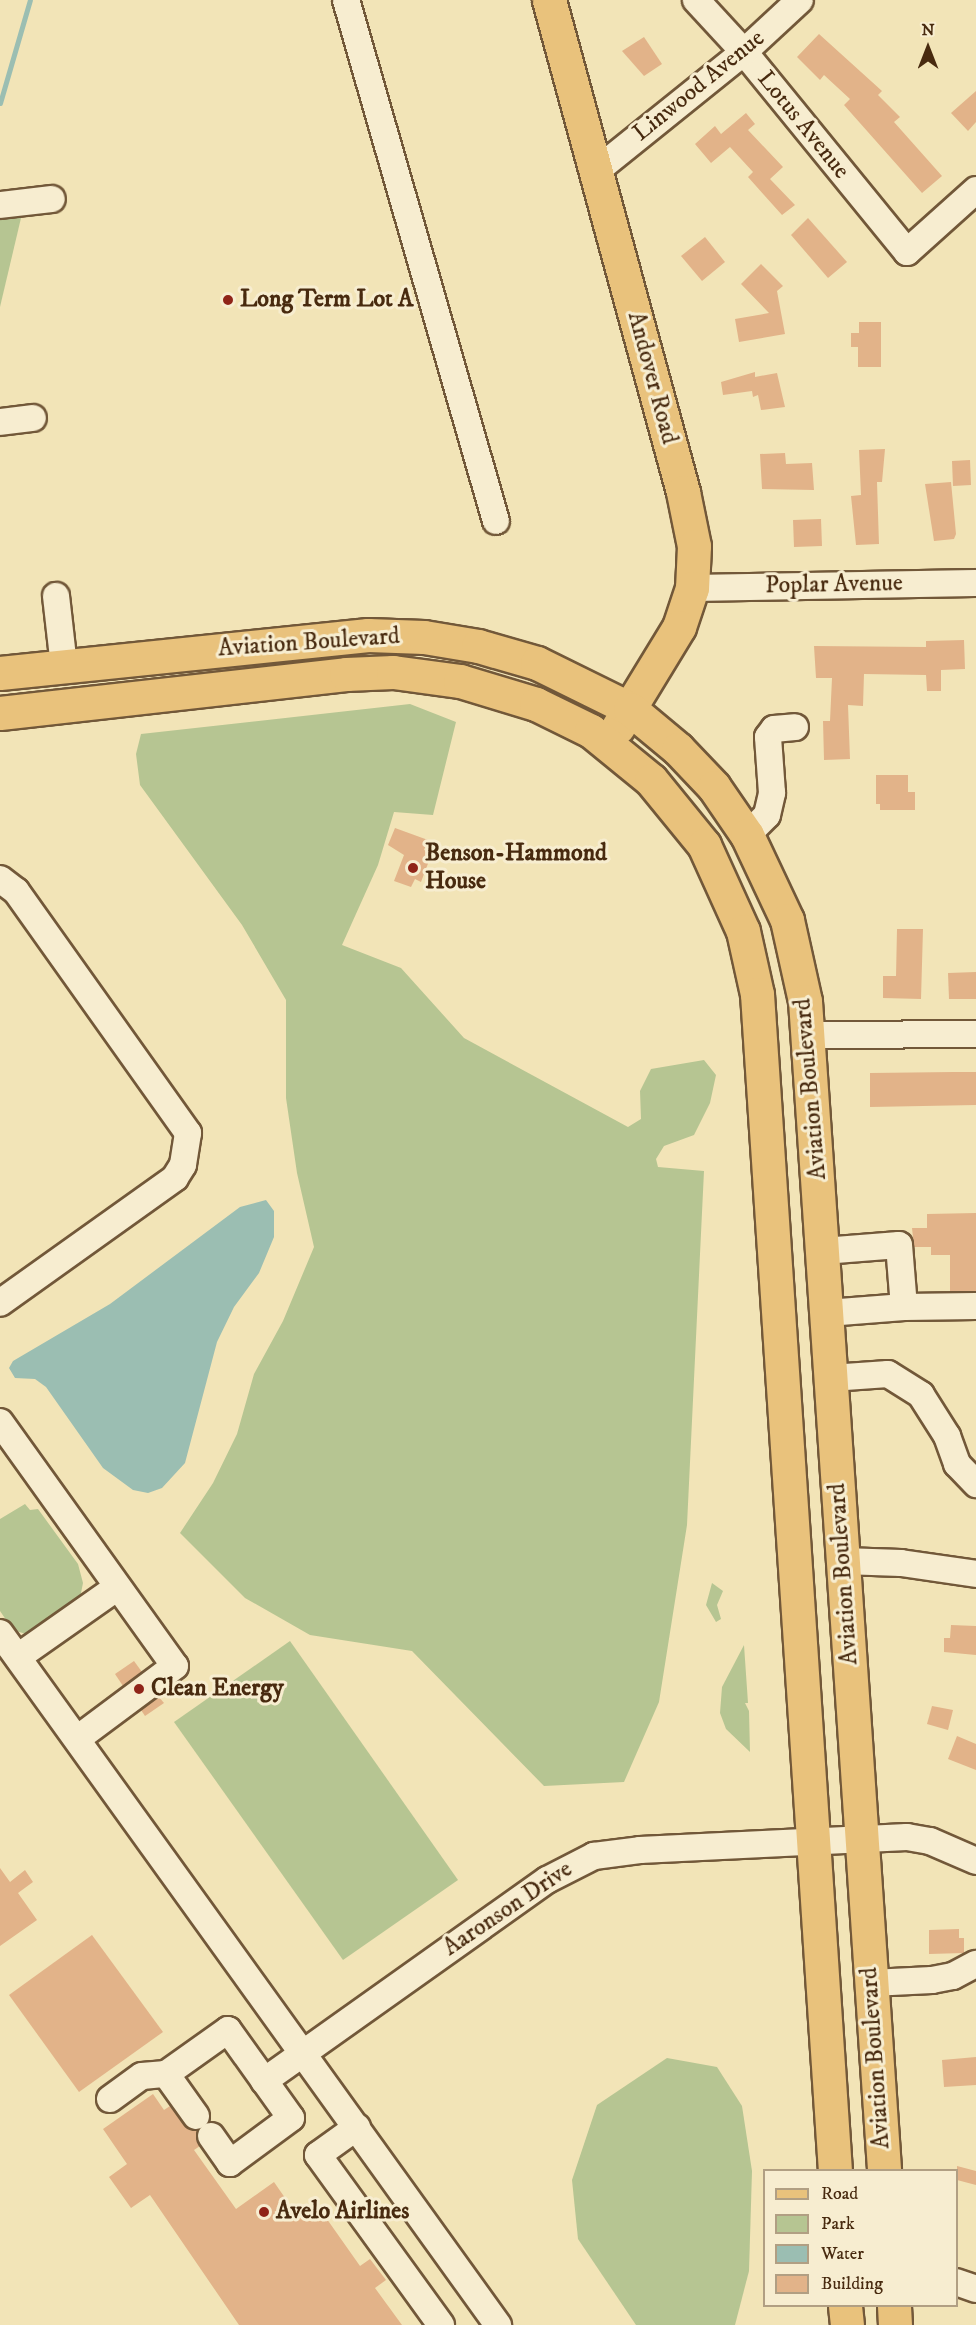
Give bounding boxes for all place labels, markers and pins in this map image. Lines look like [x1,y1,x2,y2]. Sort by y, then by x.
place label: Long Term Lot A [240,286,413,314]
marker: Long Term Lot A [221,293,235,307]
place label: Benson-Hammond House [425,840,607,896]
marker: Benson-Hammond House [406,861,420,875]
place label: Clean Energy [151,1675,284,1703]
marker: Clean Energy [132,1682,146,1696]
place label: Avelo Airlines [276,2198,409,2226]
marker: Avelo Airlines [257,2205,271,2219]

